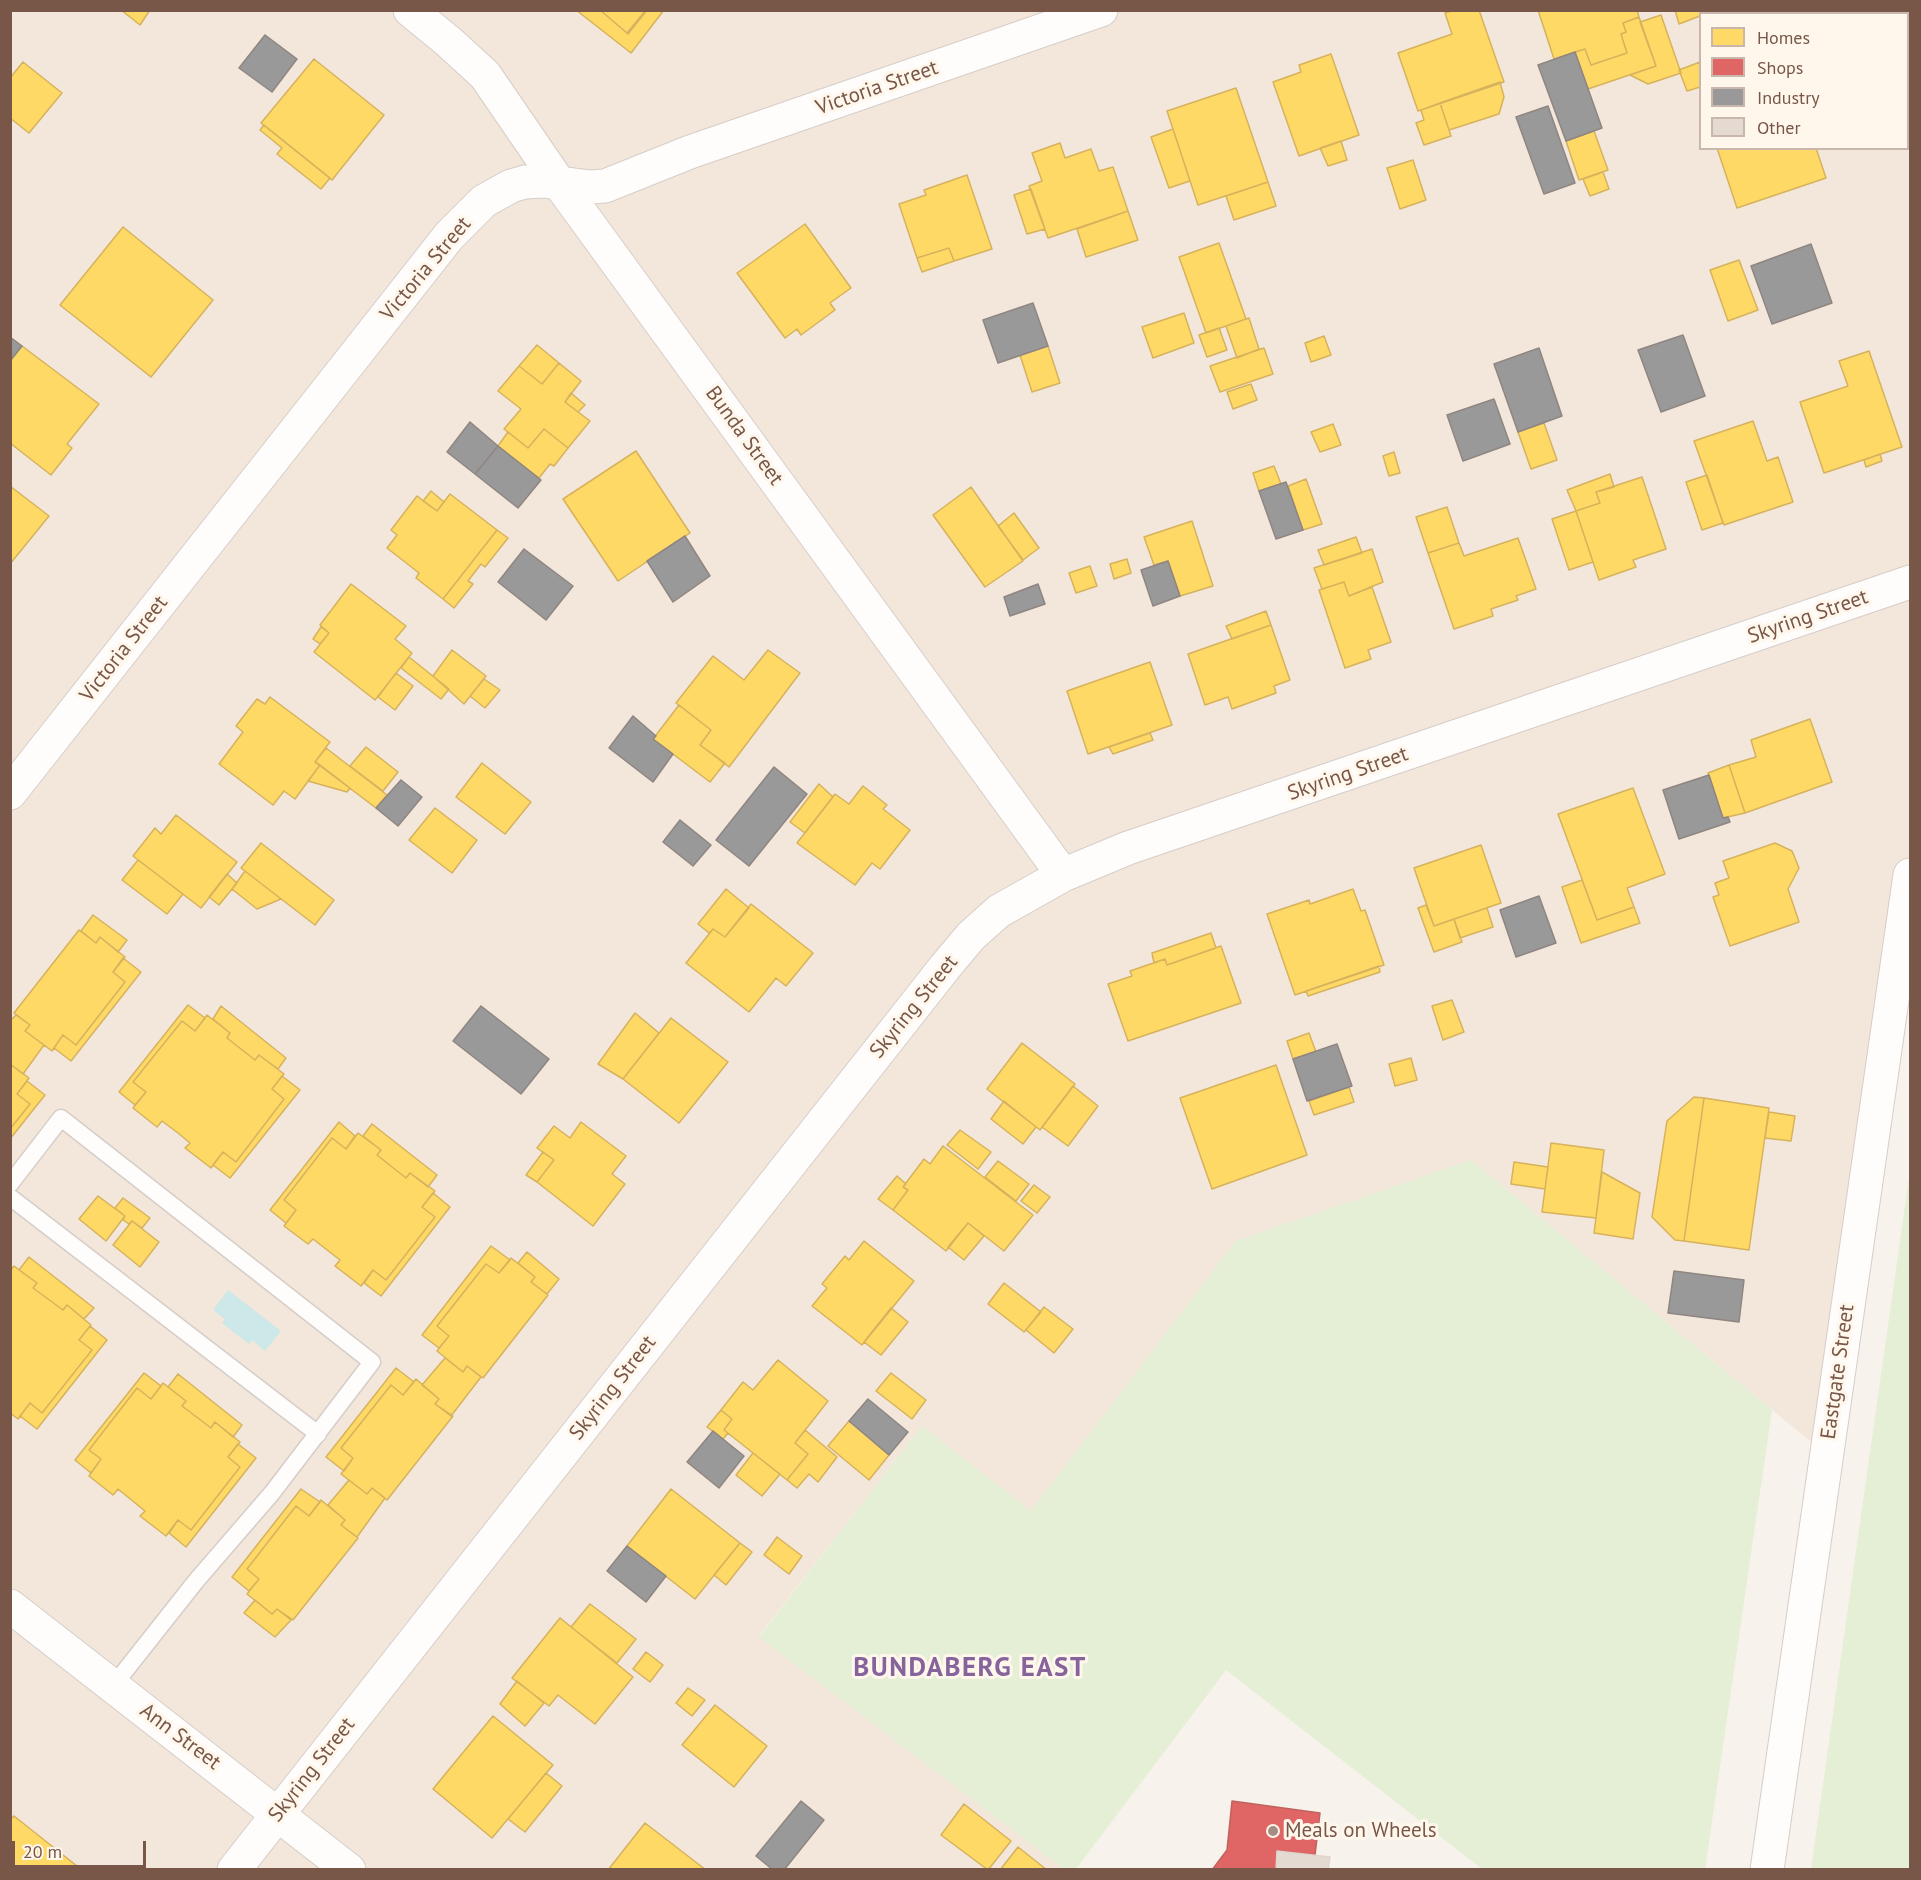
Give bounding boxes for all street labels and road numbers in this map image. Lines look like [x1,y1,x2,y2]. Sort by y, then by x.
street label: Victoria Street [813,55,941,121]
street label: Victoria Street [375,212,477,326]
street label: Bunda Street [700,382,788,490]
street label: Skyring Street [1745,585,1871,649]
street label: Victoria Street [75,591,173,707]
street label: Skyring Street [1285,742,1411,806]
street label: Skyring Street [865,950,963,1064]
street label: Eastgate Street [1816,1303,1860,1441]
street label: Skyring Street [564,1331,662,1445]
street label: Ann Street [135,1699,225,1775]
street label: Skyring Street [263,1713,361,1827]

